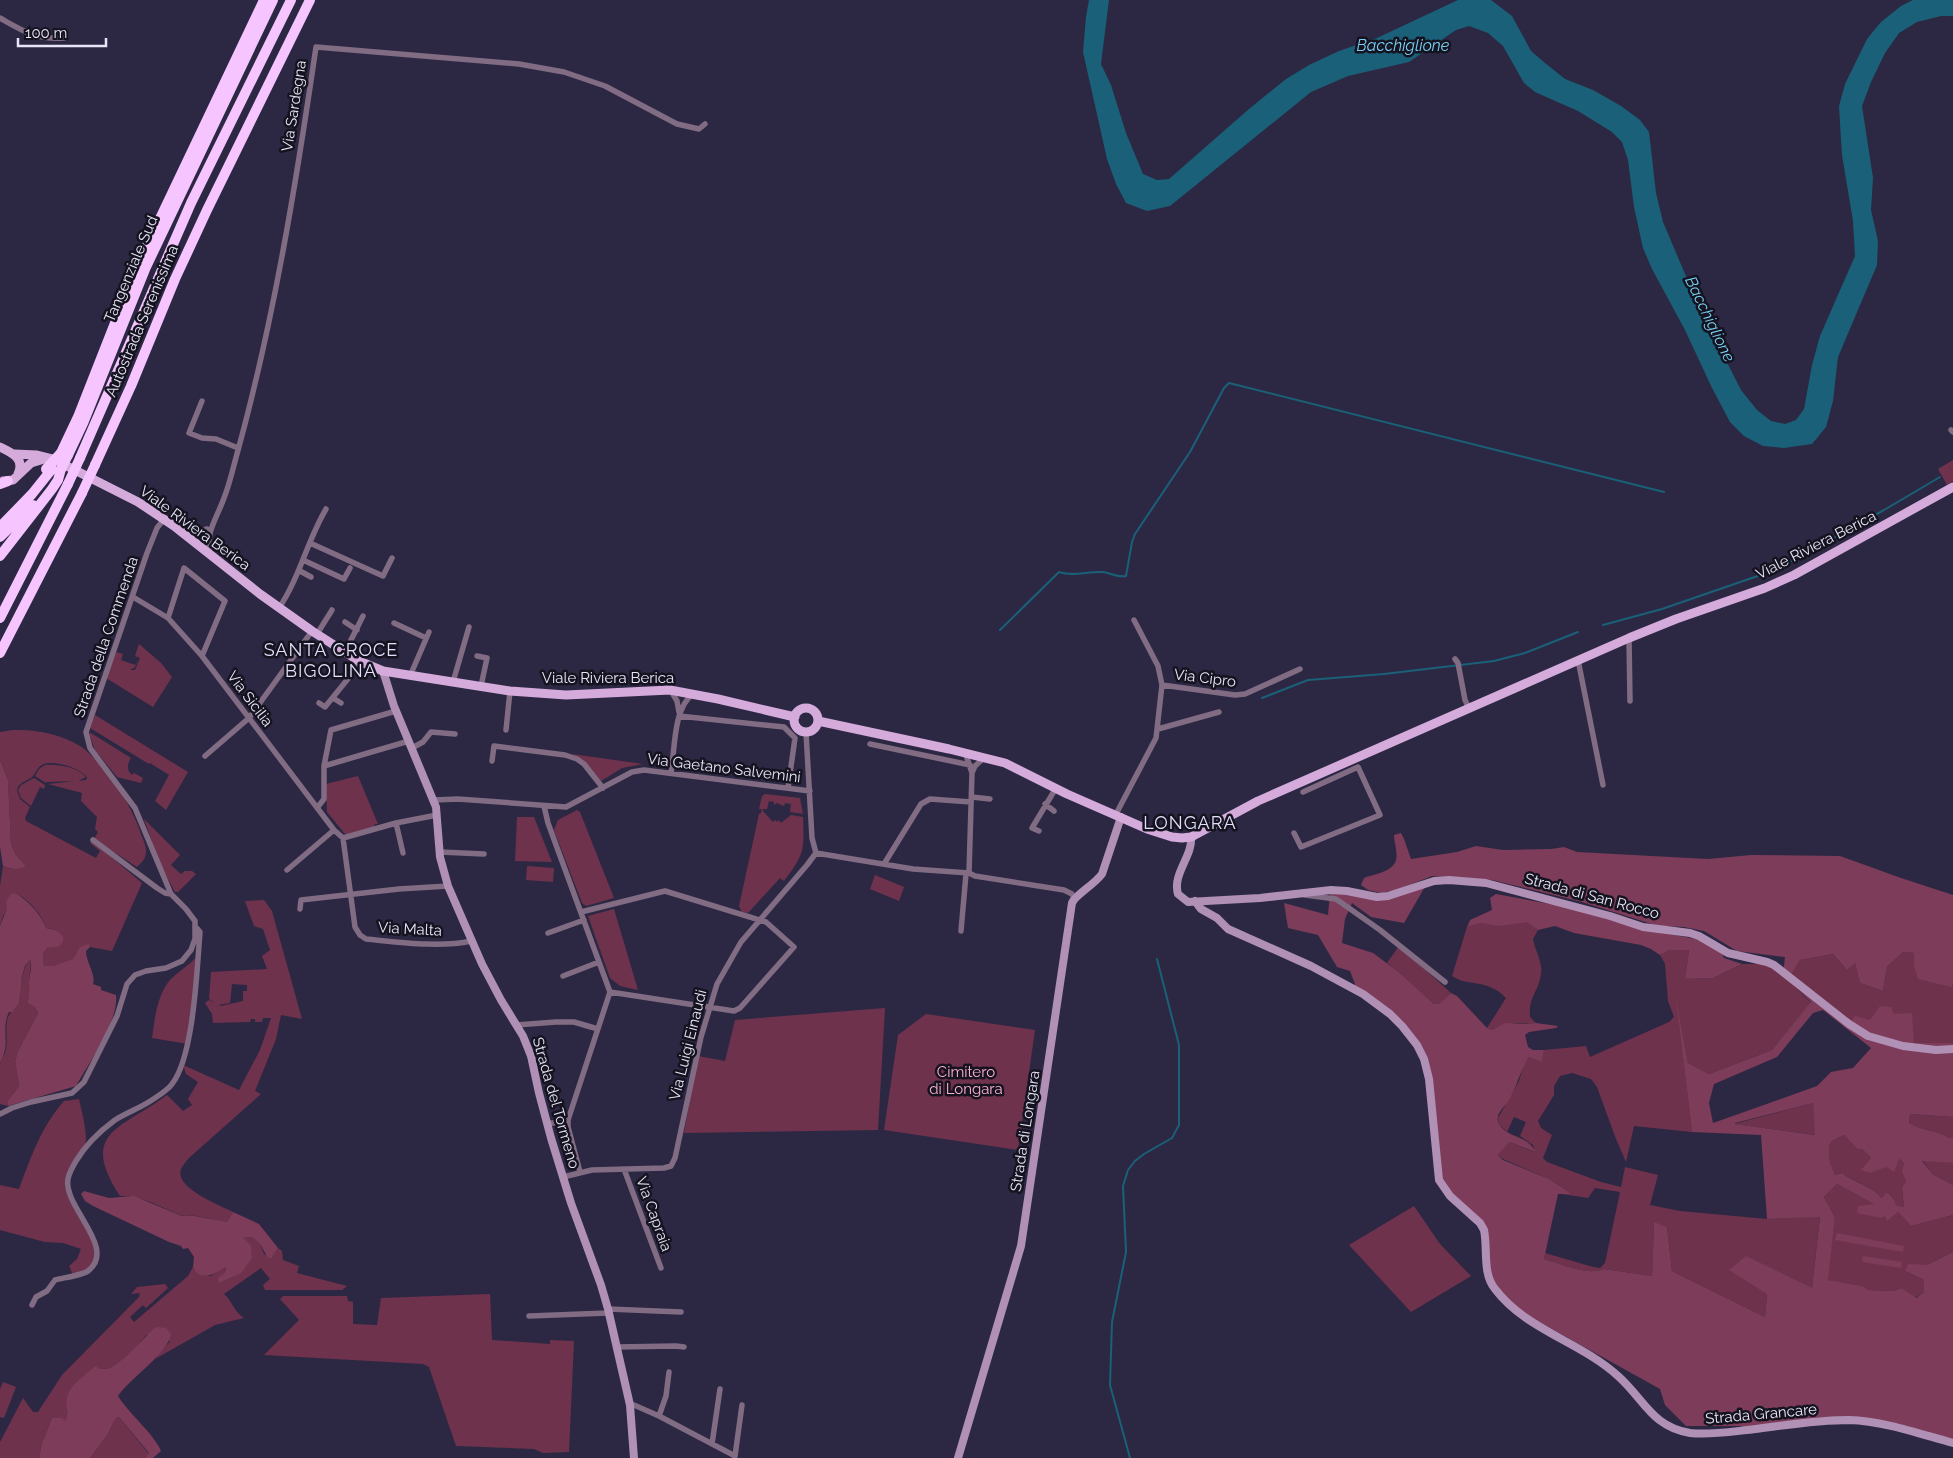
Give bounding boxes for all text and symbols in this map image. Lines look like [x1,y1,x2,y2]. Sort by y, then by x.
scale bar [18,15,105,47]
text: 100 m [25,24,67,42]
water label: Bacchiglione [1357,36,1450,55]
street label: Via Sardegna [278,59,310,153]
street label: Tangenziale Sud [100,213,162,325]
street label: Autostrada Serenissima [102,242,182,400]
water label: Bacchiglione [1681,273,1739,365]
street label: Viale Riviera Berica [136,482,254,574]
street label: Viale Riviera Berica [1753,507,1879,583]
street label: Strada della Commenda [70,554,142,720]
district label: SANTA CROCE BIGOLINA [264,639,398,681]
street label: Via Cipro [1173,665,1237,691]
street label: Via Sicilia [223,668,277,730]
street label: Viale Riviera Berica [542,669,674,687]
street label: Via Gaetano Salvemini [646,750,802,786]
district label: LONGARA [1143,812,1237,833]
street label: Strada di San Rocco [1523,869,1661,923]
street label: Via Malta [378,918,442,940]
street label: Via Luigi Einaudi [666,988,710,1102]
street label: Strada del Tormeno [529,1035,583,1171]
park label: Cimitero di Longara [929,1063,1003,1098]
street label: Strada di Longara [1007,1069,1043,1193]
street label: Via Capraia [632,1174,676,1254]
street label: Strada Grancare [1704,1400,1818,1428]

